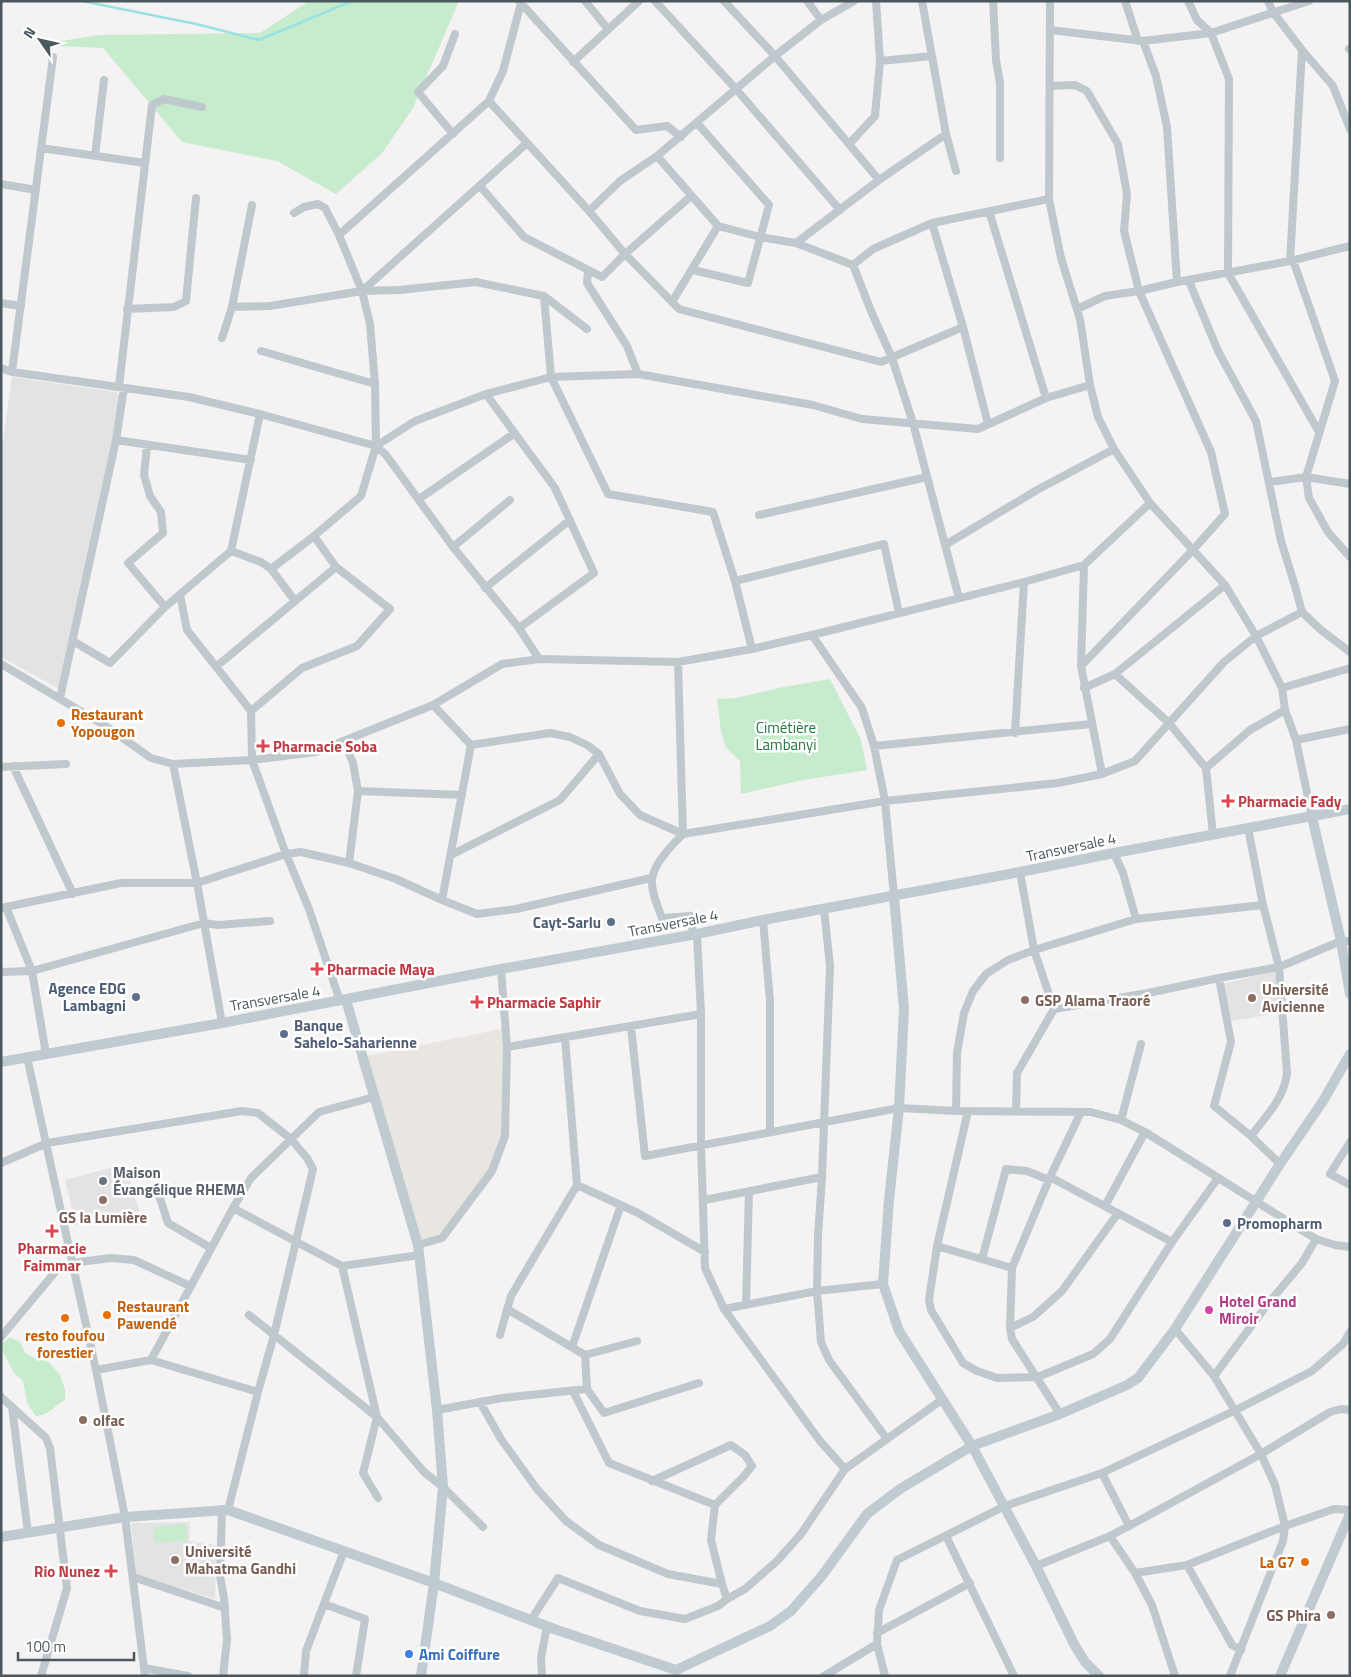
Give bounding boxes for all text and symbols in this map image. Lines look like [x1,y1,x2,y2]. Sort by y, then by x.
north arrow [15,15,65,65]
text: N [17,23,40,42]
place label: Restaurant Yopougon [71,703,144,743]
park label: Cimétière Lambanyi [755,716,817,756]
marker: Restaurant Yopougon [55,717,67,729]
place label: Pharmacie Soba [273,735,377,758]
marker: Pharmacie Soba [257,740,269,752]
place label: Pharmacie Fady [1238,790,1342,813]
marker: Pharmacie Fady [1222,795,1234,807]
street label: Transversale 4 [1024,826,1118,868]
street label: Transversale 4 [626,903,720,943]
place label: Cayt-Sarlu [533,911,601,934]
marker: Cayt-Sarlu [605,916,617,928]
place label: Pharmacie Maya [327,958,435,981]
marker: Pharmacie Maya [311,963,323,975]
place label: Agence EDG Lambagni [49,977,126,1017]
place label: Université Avicienne [1262,978,1329,1018]
street label: Transversale 4 [228,979,322,1017]
place label: GSP Alama Traoré [1035,989,1151,1012]
marker: Agence EDG Lambagni [130,991,142,1003]
place label: Pharmacie Saphir [487,991,601,1014]
marker: Université Avicienne [1246,992,1258,1004]
marker: GSP Alama Traoré [1019,994,1031,1006]
marker: Pharmacie Saphir [471,996,483,1008]
place label: Banque Sahelo-Saharienne [294,1014,417,1054]
marker: Banque Sahelo-Saharienne [278,1028,290,1040]
place label: Maison Évangélique RHEMA [113,1161,245,1201]
marker: Maison Évangélique RHEMA [97,1175,109,1187]
marker: GS la Lumière [97,1194,109,1206]
place label: GS la Lumière [59,1206,148,1229]
place label: Promopharm [1237,1212,1322,1235]
marker: Promopharm [1221,1217,1233,1229]
marker: Pharmacie Faimmar [46,1225,58,1237]
place label: Pharmacie Faimmar [18,1237,87,1277]
place label: Hotel Grand Miroir [1219,1290,1296,1330]
place label: Restaurant Pawendé [117,1295,190,1335]
marker: Hotel Grand Miroir [1203,1304,1215,1316]
marker: Restaurant Pawendé [101,1309,113,1321]
marker: resto foufou forestier [59,1312,71,1324]
place label: resto foufou forestier [25,1324,105,1364]
place label: olfac [93,1409,125,1432]
marker: olfac [77,1414,89,1426]
place label: Université Mahatma Gandhi [185,1540,296,1580]
place label: La G7 [1259,1551,1295,1574]
marker: Université Mahatma Gandhi [169,1554,181,1566]
marker: La G7 [1299,1556,1311,1568]
place label: Rio Nunez [34,1560,100,1583]
marker: Rio Nunez [104,1564,118,1578]
place label: GS Phira [1266,1604,1321,1627]
marker: GS Phira [1325,1609,1337,1621]
scale bar [18,1630,134,1662]
text: 100 m [25,1635,66,1658]
place label: Ami Coiffure [419,1643,500,1666]
marker: Ami Coiffure [403,1648,415,1660]

